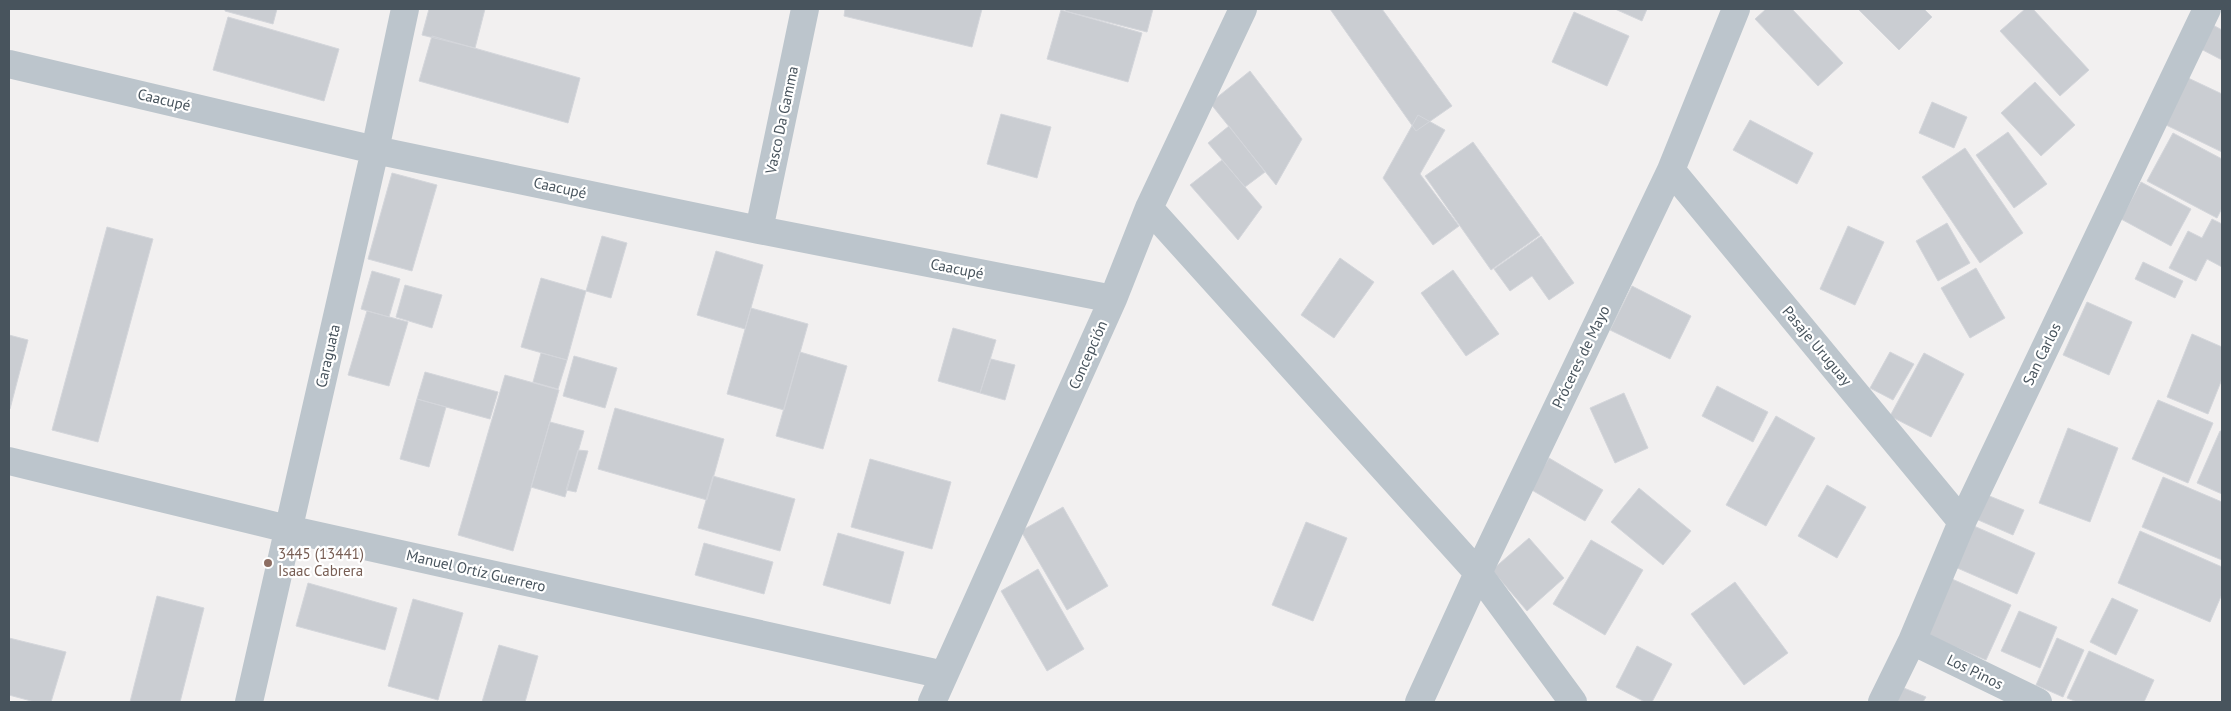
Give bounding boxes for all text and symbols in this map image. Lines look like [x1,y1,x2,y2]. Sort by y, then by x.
street label: Vasco Da Gamma [761,64,802,176]
street label: Caacupé [136,84,192,115]
street label: Caacupé [532,173,588,202]
street label: Caacupé [929,254,985,283]
street label: Próceres de Mayo [1547,302,1614,411]
street label: Pasaje Uruguay [1779,302,1856,389]
street label: Concepción [1064,317,1111,392]
street label: San Carlos [2018,319,2065,388]
street label: Caraguata [311,322,344,389]
place label: 3445 (13441) Isaac Cabrera [278,544,364,580]
street label: Manuel Ortíz Guerrero [404,545,548,596]
marker: 3445 (13441) Isaac Cabrera [262,557,274,569]
street label: Los Pinos [1944,650,2006,693]

